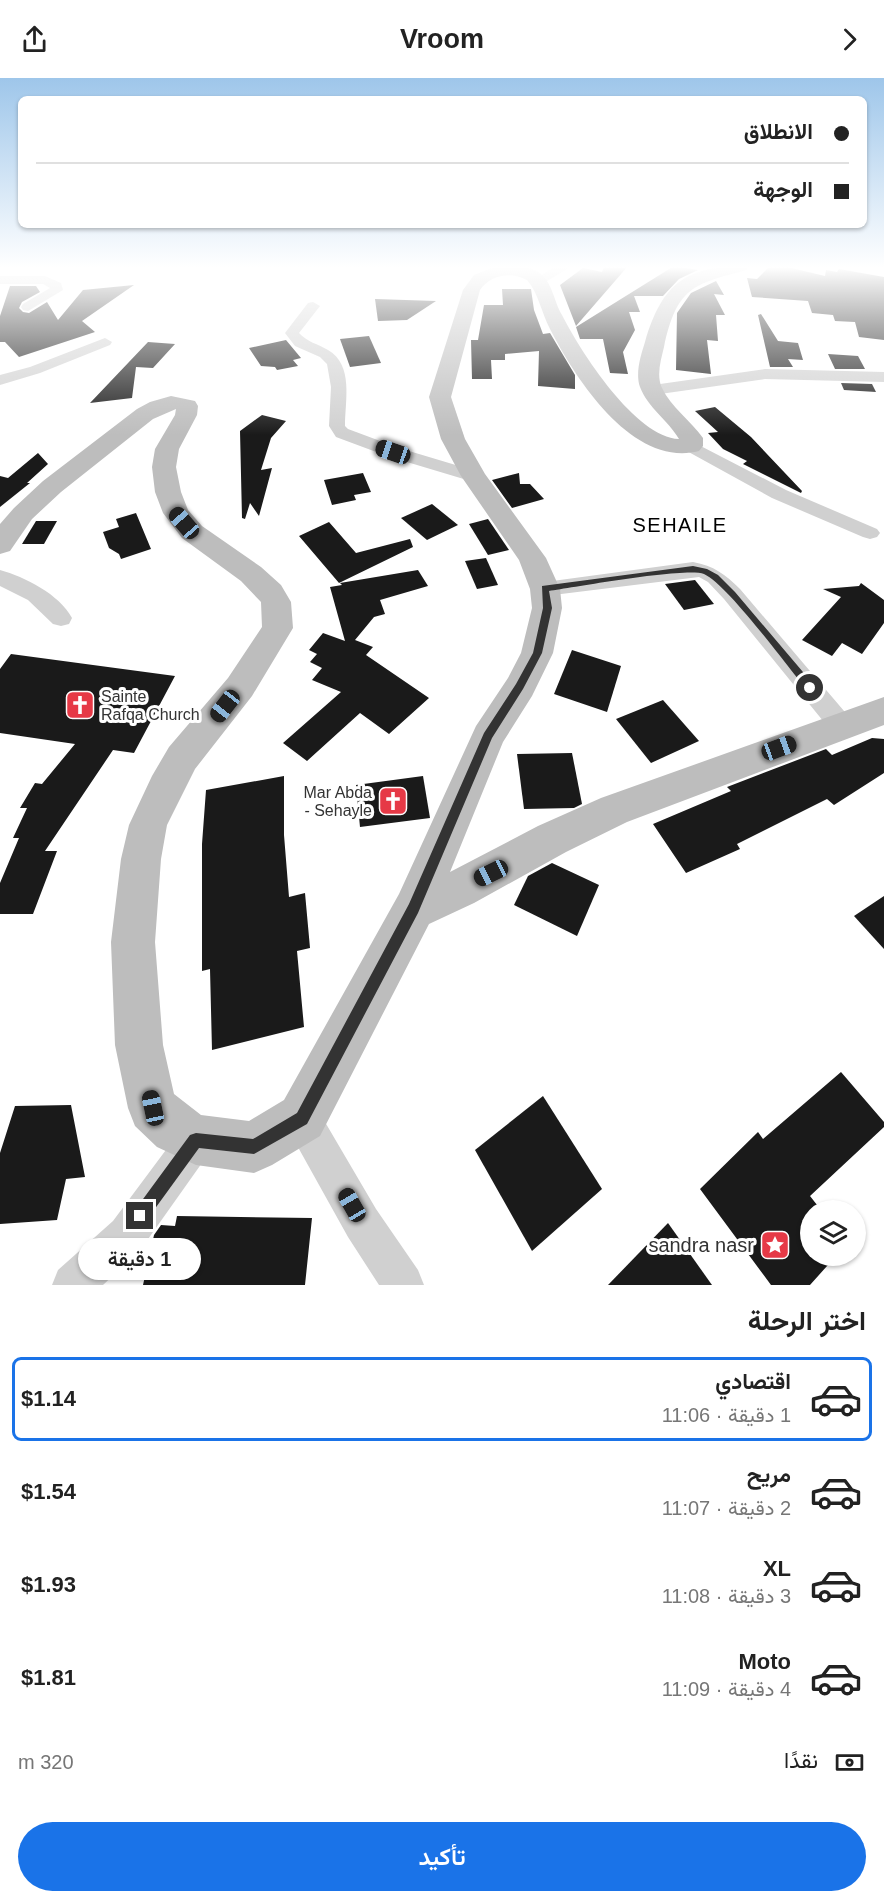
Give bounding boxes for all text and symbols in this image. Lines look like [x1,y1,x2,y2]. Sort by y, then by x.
icon: share [18,23,51,56]
icon: forward [833,23,866,56]
text: Vroom [400,24,484,54]
text: الانطلاق [744,119,813,144]
text: الوجهة [753,177,813,202]
car [373,438,413,466]
car [165,504,203,542]
district label: SEHAILE [633,514,727,536]
route start [796,674,823,701]
car [207,686,243,726]
place label: Sainte Rafqa Church [101,688,200,723]
church icon: Sainte Rafqa Church [64,689,96,721]
car [759,733,799,763]
place label: Mar Abda - Sehayle [304,784,372,819]
church icon: Mar Abda - Sehayle [377,785,409,817]
car [471,857,511,889]
car [140,1089,166,1127]
car [335,1185,369,1225]
map controls [800,1200,866,1266]
button: layers [800,1200,866,1266]
route end [126,1202,153,1229]
place icon: sandra nasr [759,1229,791,1261]
place label: sandra nasr [648,1234,754,1256]
callout: 1 دقيقة [78,1237,201,1279]
text: 1 دقيقة [108,1248,171,1270]
text: اختر الرحلة [748,1306,866,1336]
text: اقتصادي [715,1369,791,1394]
icon: car [809,1372,863,1426]
text: $1.14 [21,1386,76,1411]
text: 1 دقيقة · 11:06 [662,1404,791,1426]
text: مريح [747,1462,791,1487]
icon: car [809,1465,863,1519]
text: $1.54 [21,1479,76,1504]
text: 2 دقيقة · 11:07 [662,1497,791,1519]
text: XL [763,1556,791,1581]
icon: car [809,1558,863,1612]
text: $1.93 [21,1572,76,1597]
text: 3 دقيقة · 11:08 [662,1585,791,1607]
text: Moto [738,1649,791,1674]
icon: car [809,1651,863,1705]
text: $1.81 [21,1665,76,1690]
text: 4 دقيقة · 11:09 [662,1678,791,1700]
icon: cash [833,1746,866,1779]
text: نقدًا [784,1748,818,1773]
text: 320 m [18,1751,74,1773]
button: تأكيد [18,1822,866,1891]

